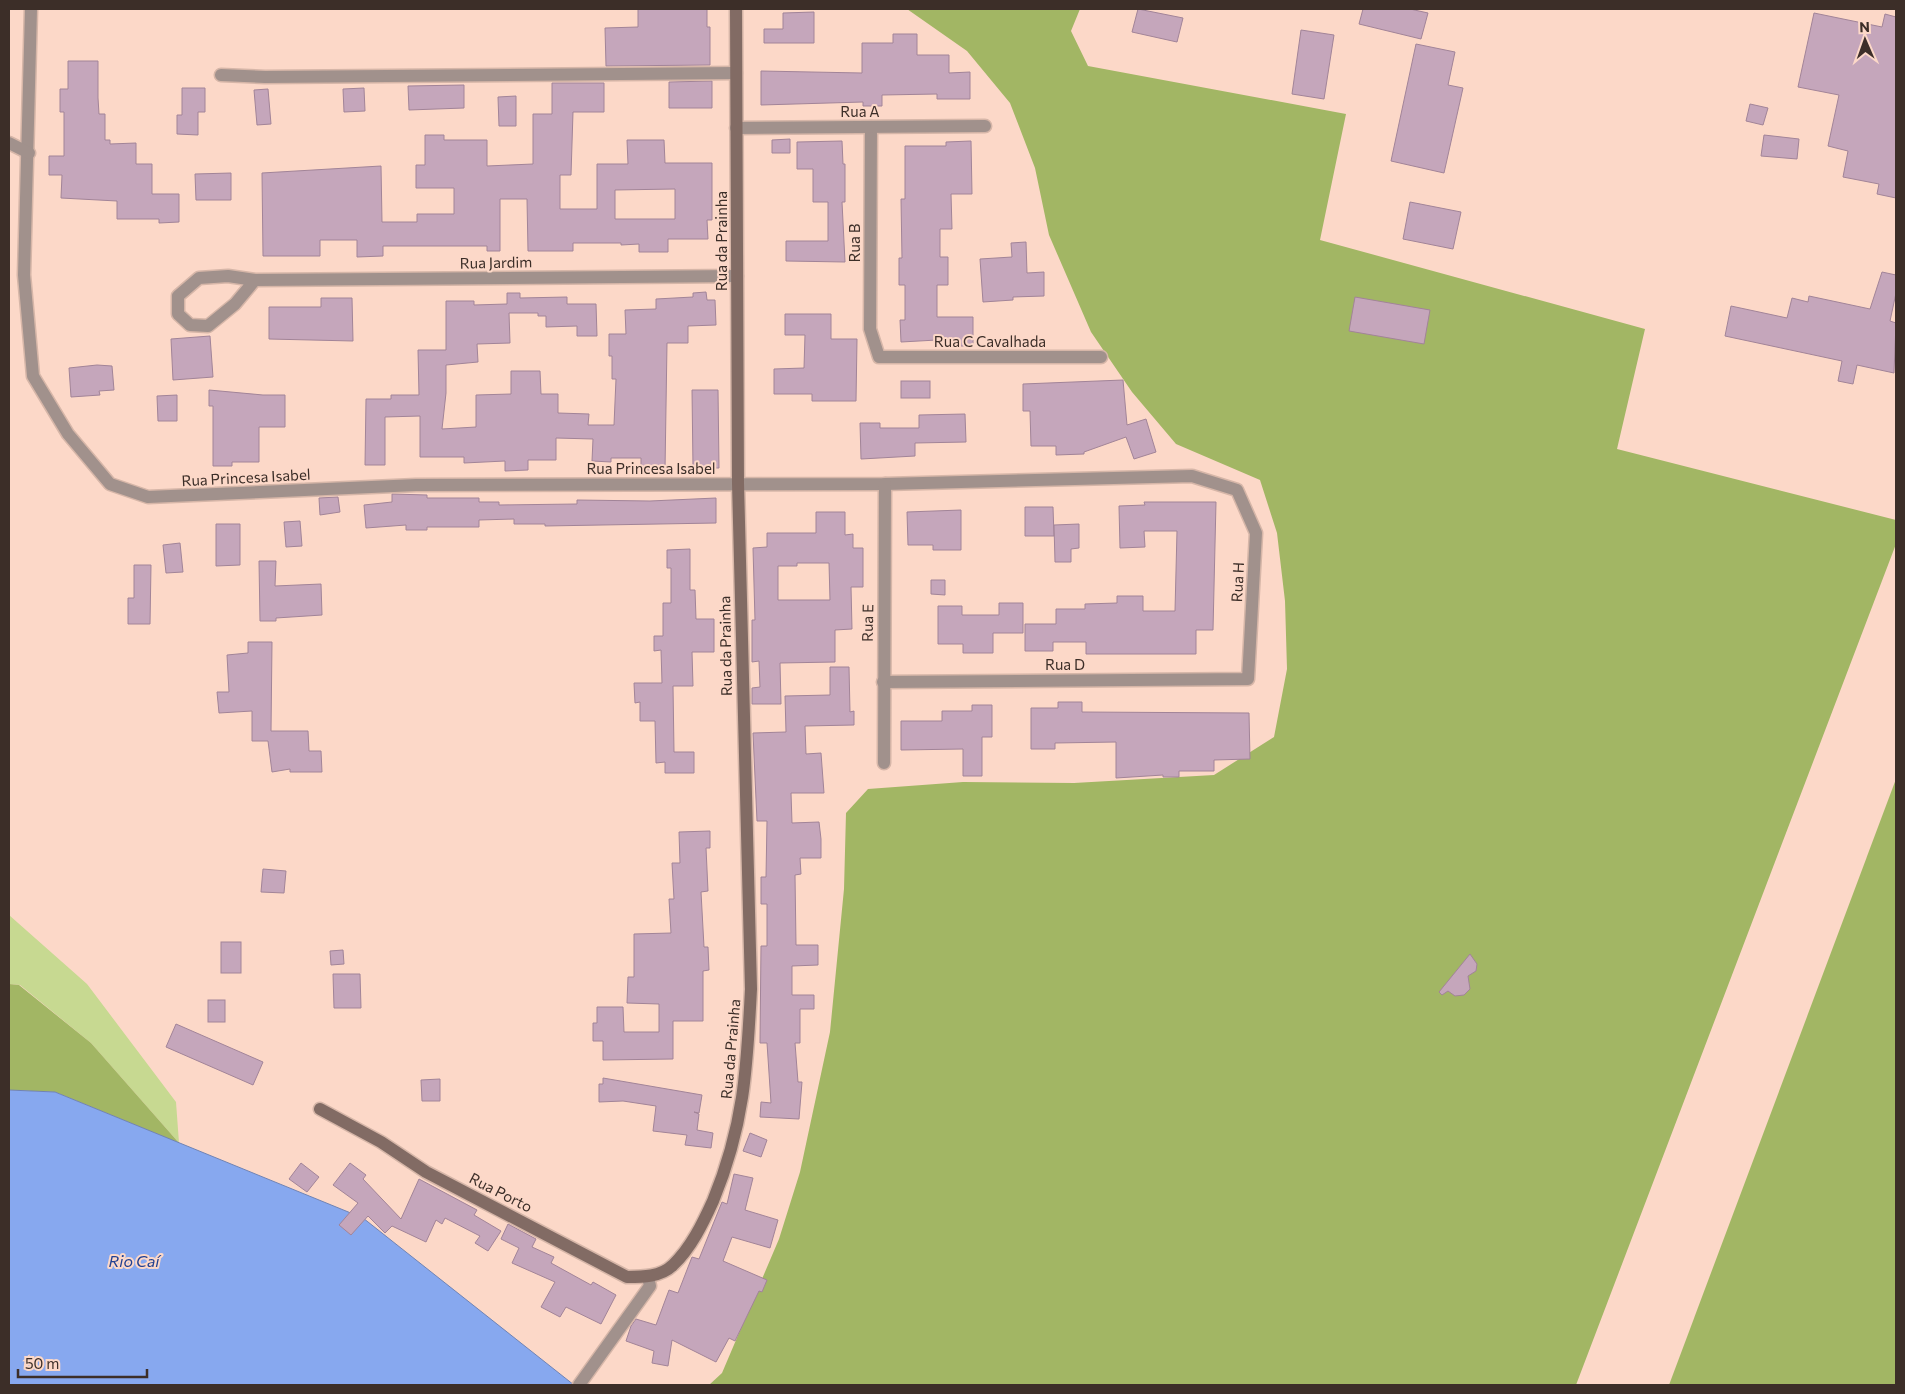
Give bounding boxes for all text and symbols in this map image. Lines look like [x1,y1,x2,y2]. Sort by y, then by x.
north arrow [1840,15,1890,65]
text: N [1859,18,1870,35]
street label: Rua A [840,102,880,120]
street label: Rua da Prainha [712,191,730,291]
street label: Rua B [845,223,863,262]
street label: Rua Jardim [460,252,532,272]
street label: Rua C Cavalhada [934,332,1046,350]
street label: Rua Princesa Isabel [586,459,716,477]
street label: Rua Princesa Isabel [181,465,311,489]
street label: Rua H [1227,561,1247,603]
street label: Rua da Prainha [715,596,735,696]
street label: Rua E [858,604,876,642]
street label: Rua D [1045,655,1085,673]
street label: Rua da Prainha [717,998,743,1100]
street label: Rua Porto [467,1169,535,1216]
water label: Rio Caí [109,1251,162,1270]
scale bar [18,1346,146,1378]
text: 50 m [25,1354,59,1372]

